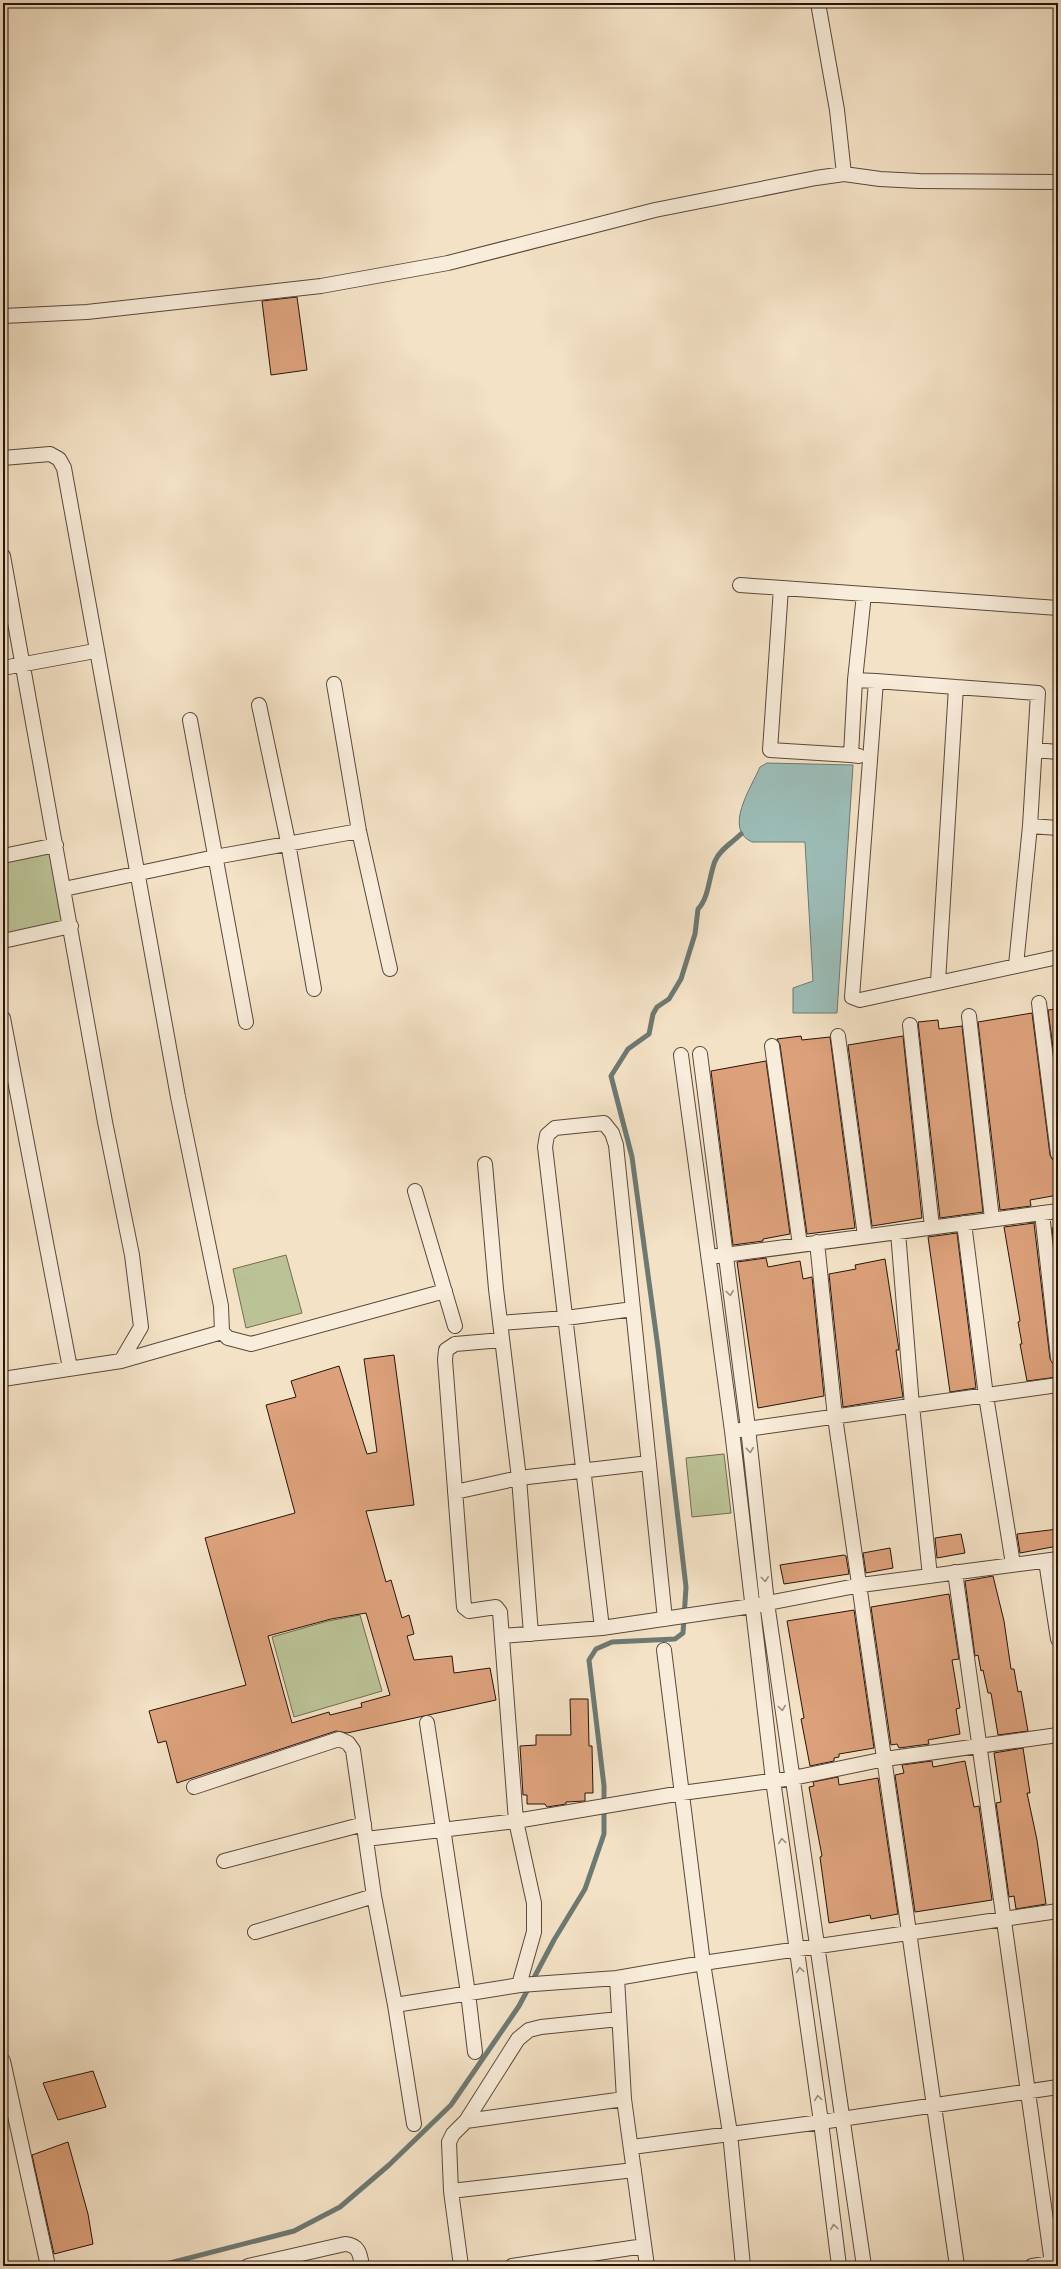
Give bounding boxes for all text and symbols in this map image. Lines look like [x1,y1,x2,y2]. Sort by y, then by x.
one-way arrow [725,1290,734,1296]
one-way arrow [746,1447,755,1453]
one-way arrow [760,1576,769,1582]
one-way arrow [778,1705,786,1711]
one-way arrow [778,1838,787,1844]
one-way arrow [796,1966,805,1973]
one-way arrow [814,2095,823,2101]
one-way arrow [830,2224,839,2230]

